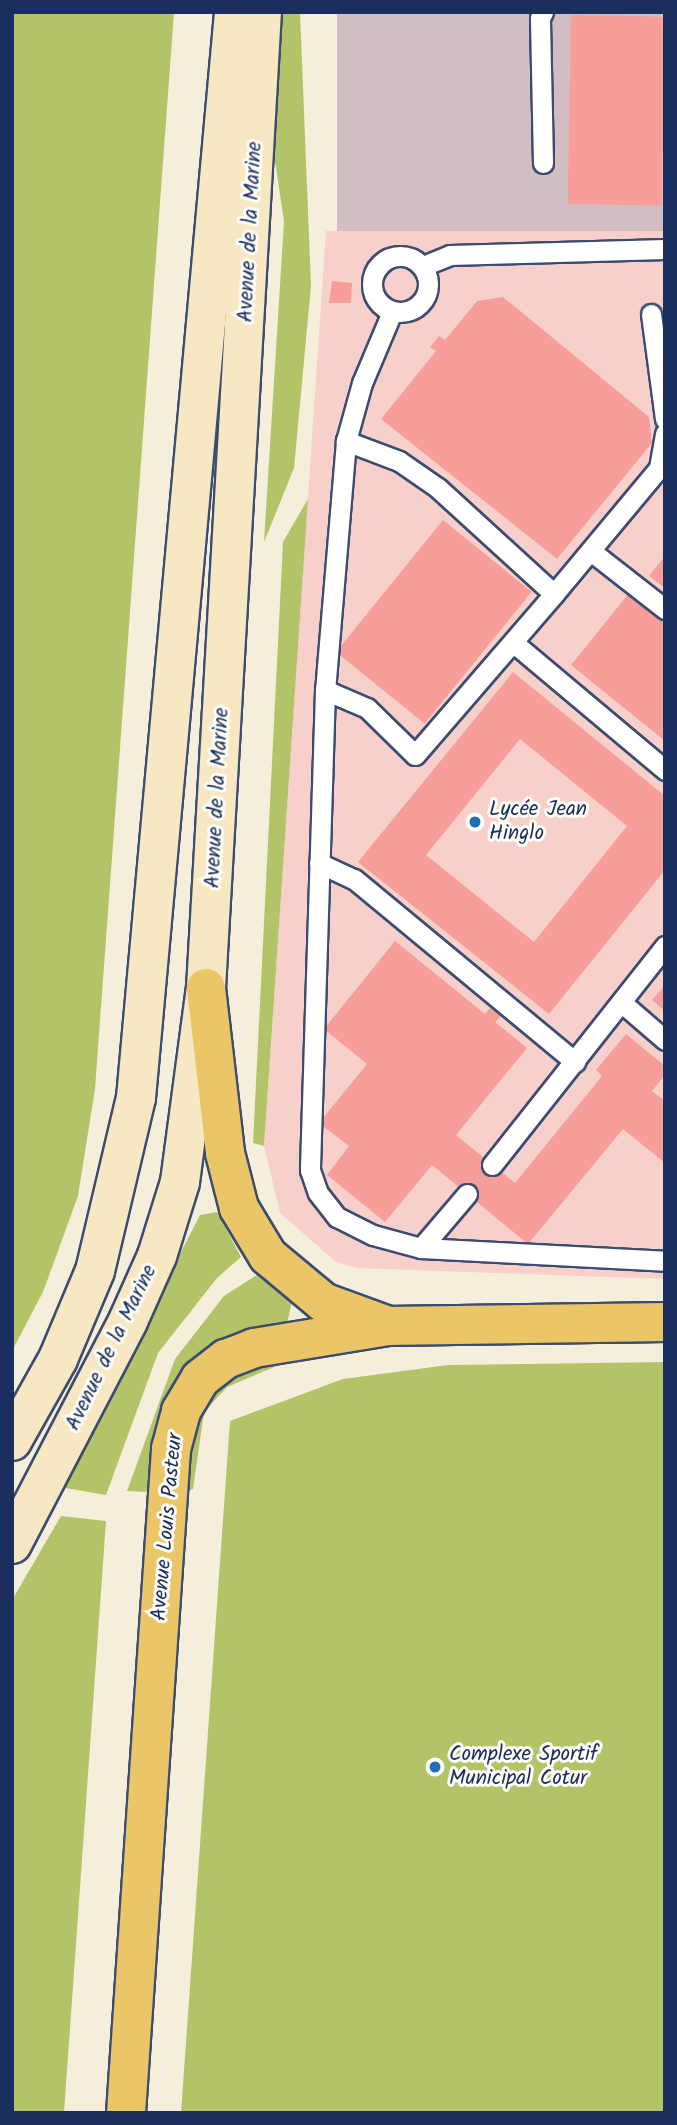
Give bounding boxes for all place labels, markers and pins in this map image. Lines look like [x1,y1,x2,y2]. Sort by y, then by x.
place label: Lycée Jean Hinglo [489,797,587,847]
marker: Lycée Jean Hinglo [467,814,483,830]
place label: Complexe Sportif Municipal Cotur [449,1742,598,1792]
marker: Complexe Sportif Municipal Cotur [427,1759,443,1775]

